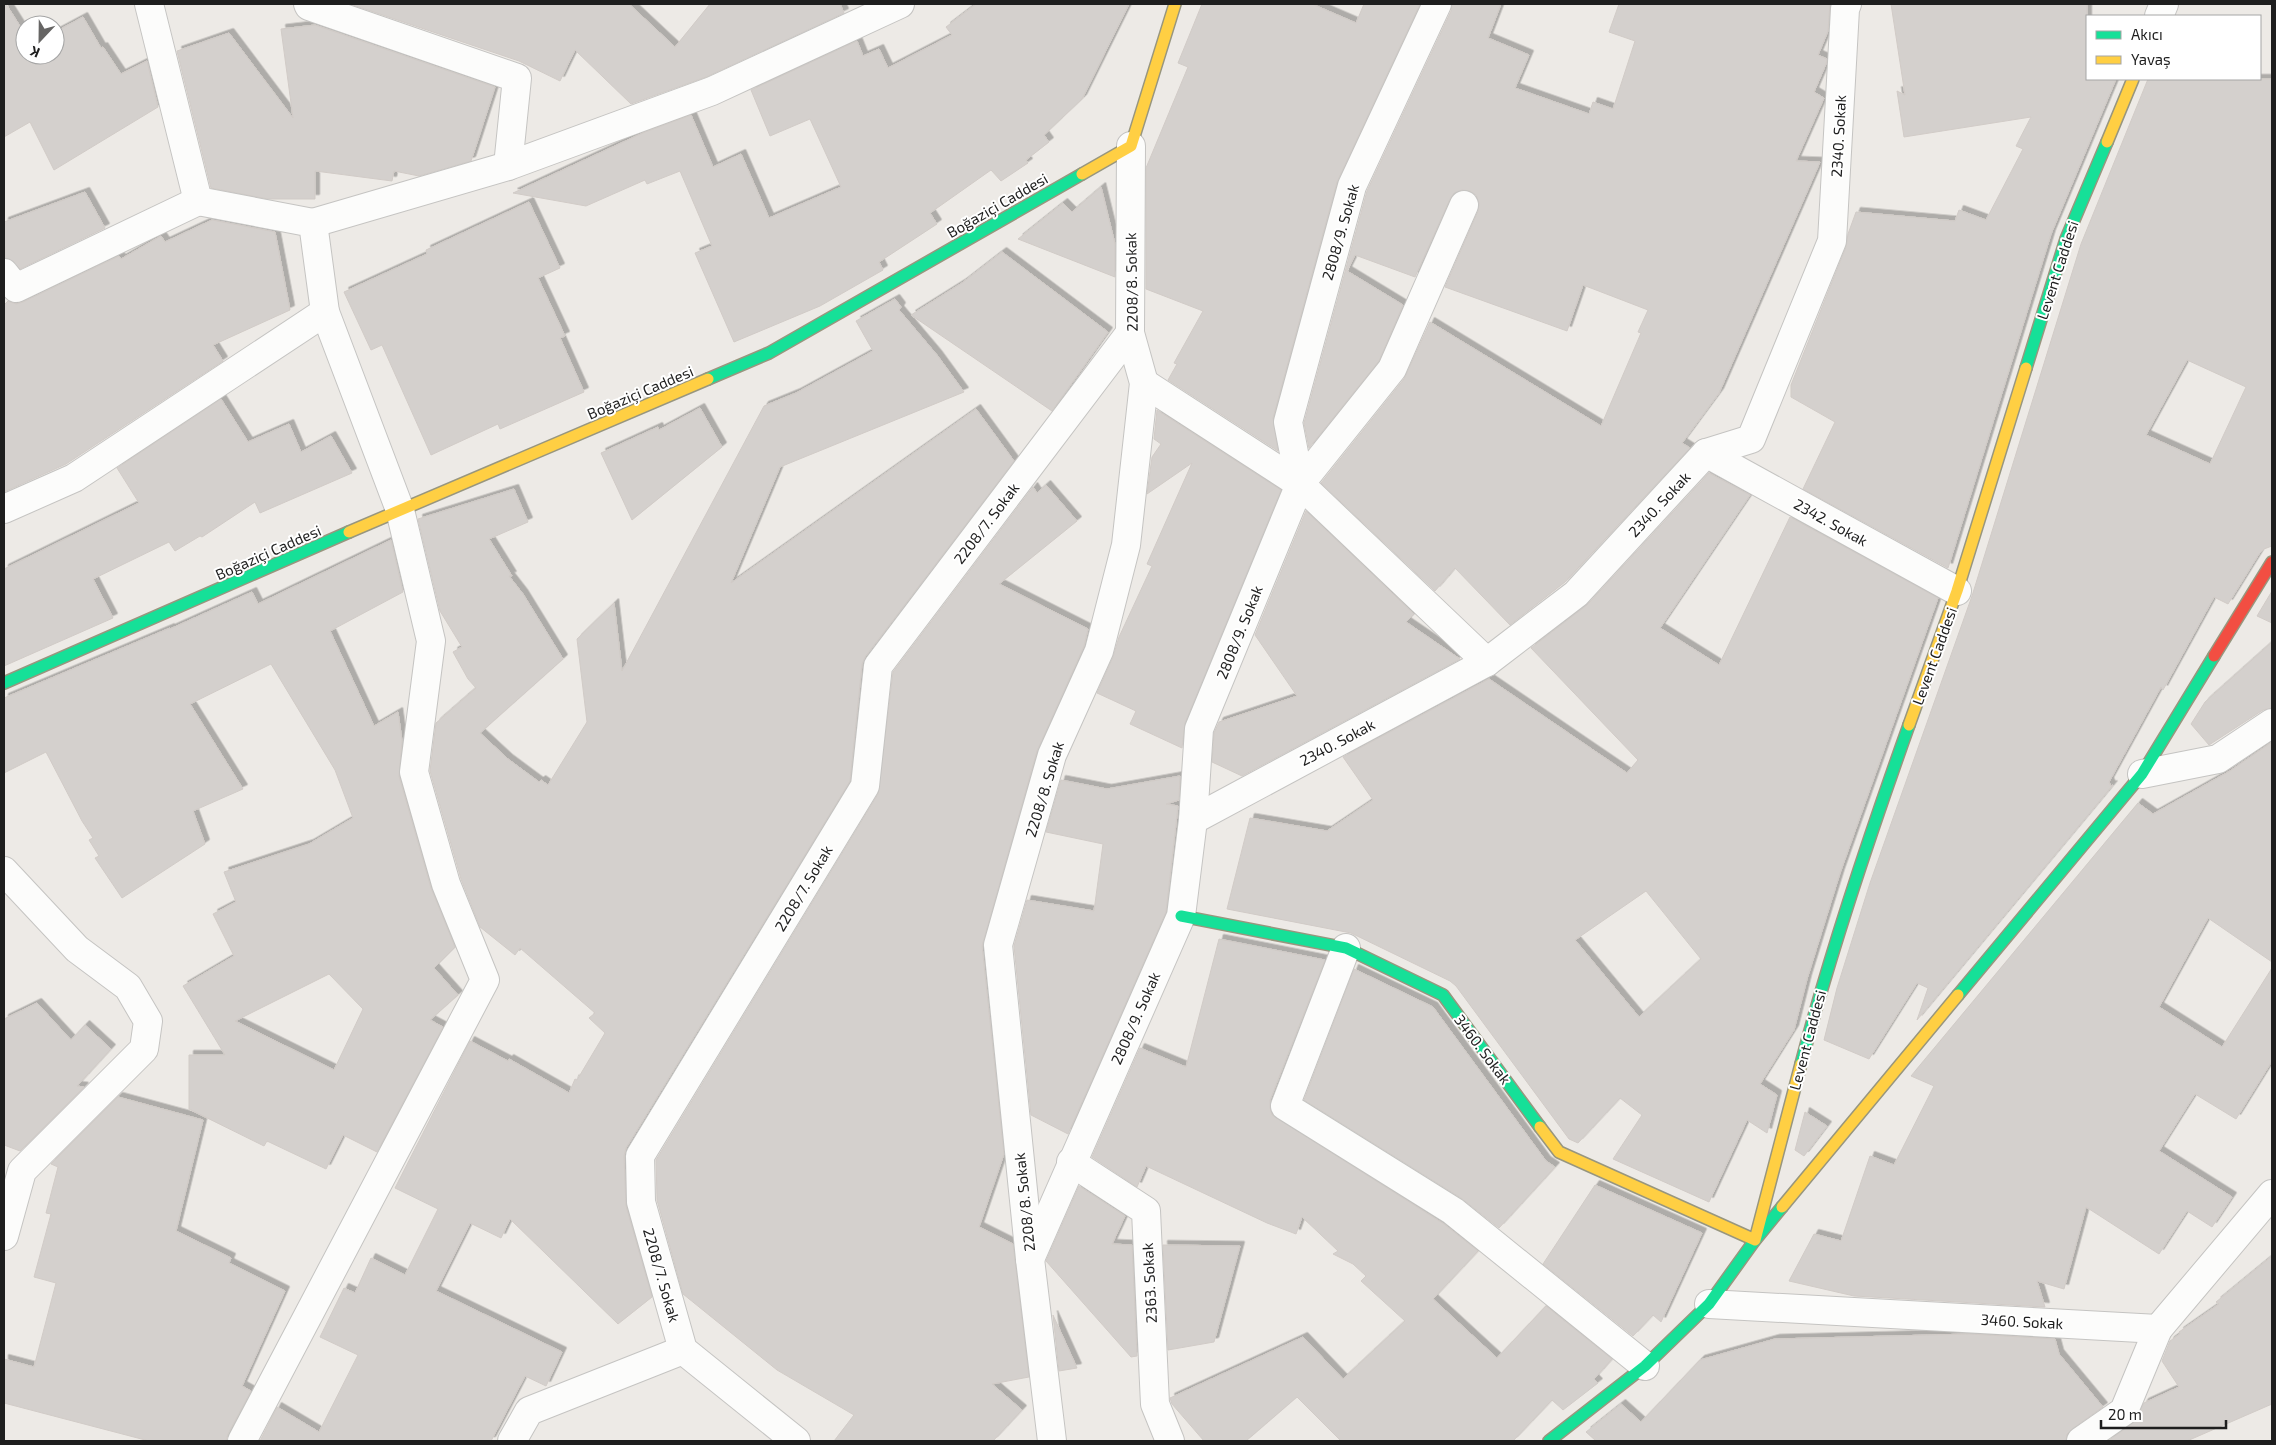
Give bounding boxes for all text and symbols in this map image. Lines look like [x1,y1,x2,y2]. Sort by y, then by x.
north arrow [15,15,65,65]
legend [2086,15,2261,80]
text: Akıcı [2131,25,2163,43]
text: K [28,43,42,62]
text: Yavaş [2131,50,2171,69]
street label: 2340. Sokak [1827,94,1849,178]
street label: Boğaziçi Caddesi [943,169,1051,242]
street label: 2808/9. Sokak [1318,181,1362,282]
street label: Levent Caddesi [2033,218,2081,322]
street label: 2208/8. Sokak [1121,232,1141,332]
street label: Boğaziçi Caddesi [584,362,696,423]
street label: 2340. Sokak [1624,468,1694,540]
street label: 2208/7. Sokak [950,479,1023,567]
street label: 2342. Sokak [1791,494,1871,550]
street label: Boğaziçi Caddesi [212,521,324,584]
street label: 2808/9. Sokak [1212,582,1266,681]
street label: Levent Caddesi [1908,605,1960,707]
street label: 2340. Sokak [1296,715,1378,769]
street label: 2208/8. Sokak [1021,739,1067,839]
street label: 2208/7. Sokak [770,841,836,934]
street label: 2808/9. Sokak [1107,969,1164,1067]
street label: Levent Caddesi [1785,988,1829,1092]
street label: 3460. Sokak [1451,1011,1515,1088]
street label: 2208/8. Sokak [1010,1151,1038,1252]
street label: 2208/7. Sokak [640,1226,684,1324]
street label: 2363. Sokak [1138,1242,1160,1324]
street label: 3460. Sokak [1980,1310,2064,1332]
scale bar [2101,1398,2226,1430]
text: 20 m [2108,1405,2142,1423]

